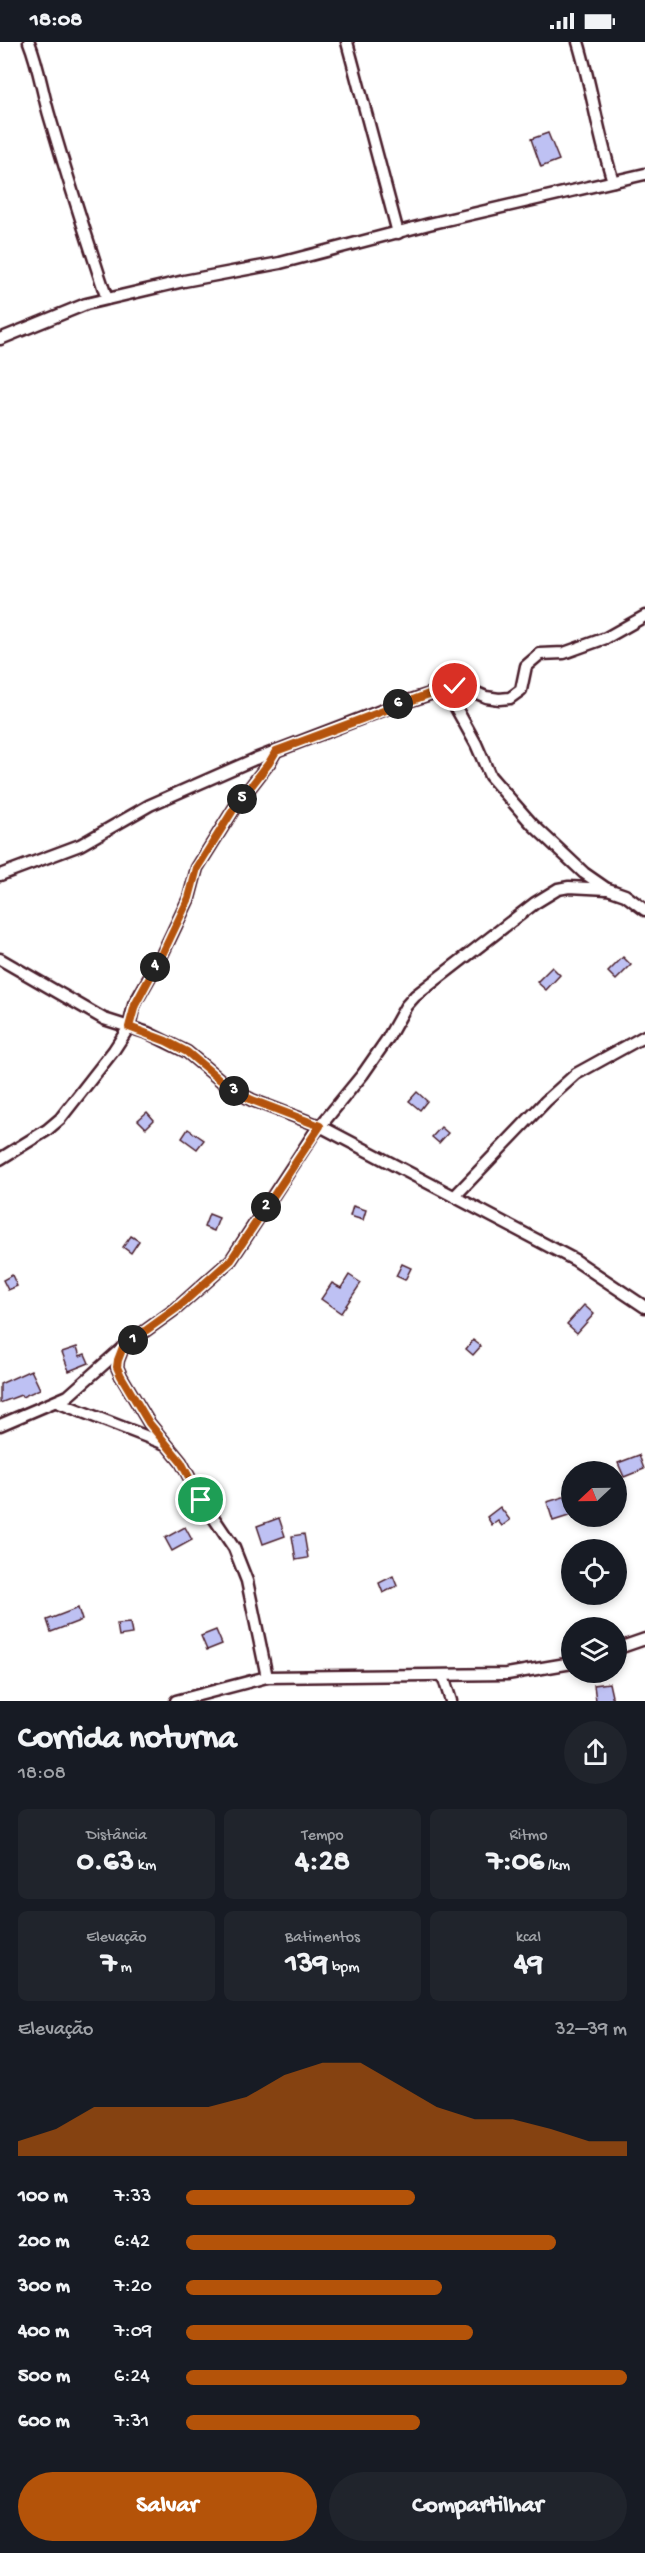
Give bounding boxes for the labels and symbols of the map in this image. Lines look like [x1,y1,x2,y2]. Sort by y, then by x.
pin [429,660,480,711]
pin: 6 [383,689,413,719]
pin: 5 [227,784,257,814]
pin: 4 [140,952,170,982]
pin: 3 [219,1076,249,1106]
pin: 2 [251,1192,281,1222]
pin: 1 [118,1325,148,1355]
north arrow [561,1461,627,1527]
pin [175,1474,226,1525]

